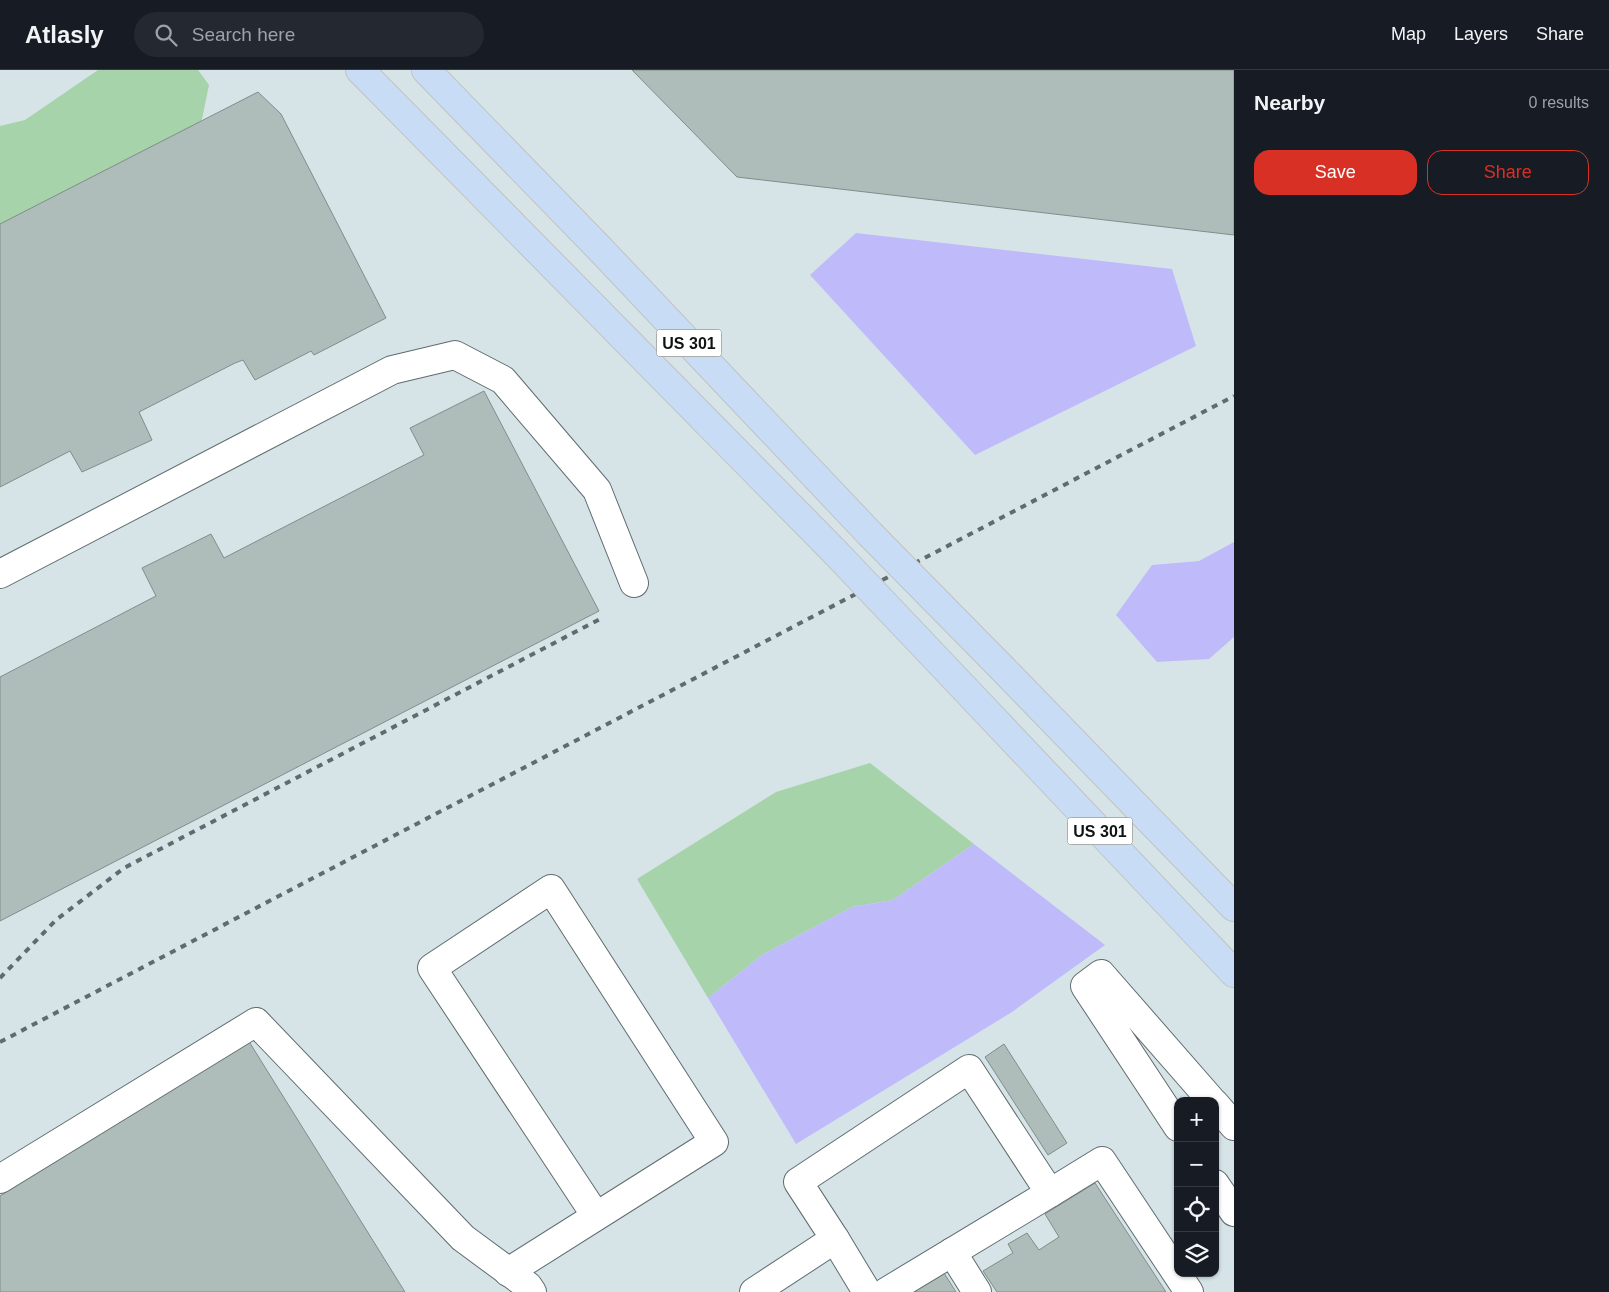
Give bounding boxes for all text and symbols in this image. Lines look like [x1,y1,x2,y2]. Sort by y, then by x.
search box [134,12,484,57]
text: Atlasly [25,21,104,48]
icon: search [152,21,180,49]
text: Search here [192,24,295,45]
text: Map [1391,24,1426,44]
text: Layers [1454,24,1508,44]
text: Share [1536,24,1584,44]
text: Nearby [1254,91,1325,114]
text: 0 results [1529,94,1589,111]
button: Save [1254,150,1417,195]
button: Share [1427,150,1589,195]
road number: US 301 [656,330,722,356]
road number: US 301 [1068,818,1132,844]
map controls [1174,1097,1219,1277]
button: + [1174,1097,1219,1142]
button: − [1174,1142,1219,1187]
button: locate [1174,1187,1219,1232]
button: layers [1174,1232,1219,1277]

